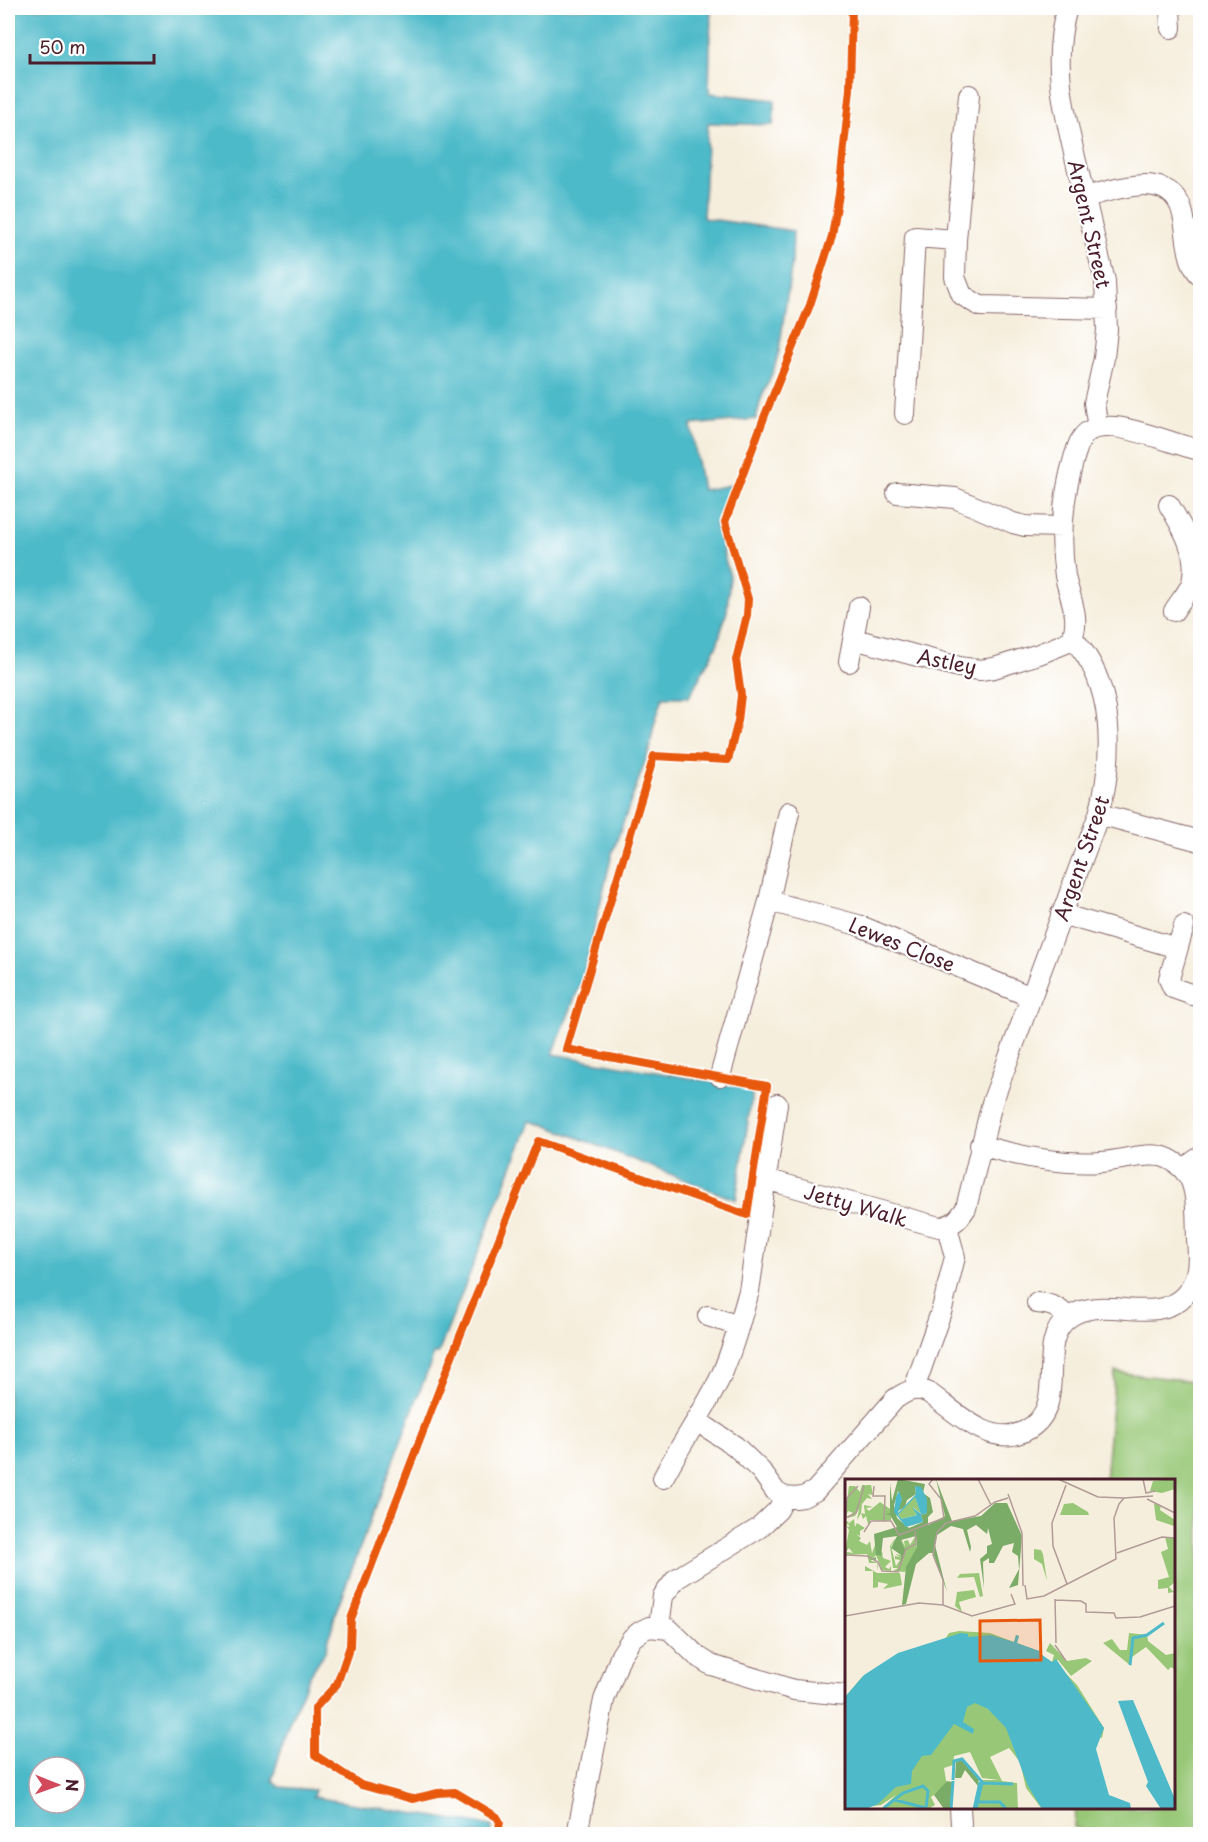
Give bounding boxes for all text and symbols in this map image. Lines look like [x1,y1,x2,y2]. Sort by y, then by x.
scale bar [30,27,154,65]
text: 50 m [39,33,86,60]
street label: Argent Street [1061,157,1119,291]
street label: Astley [915,641,979,681]
street label: Argent Street [1045,791,1117,925]
street label: Lewes Close [844,909,960,979]
street label: Jetty Walk [801,1176,911,1234]
inset map [845,1479,1175,1809]
north arrow [27,1755,87,1815]
text: N [61,1779,85,1792]

